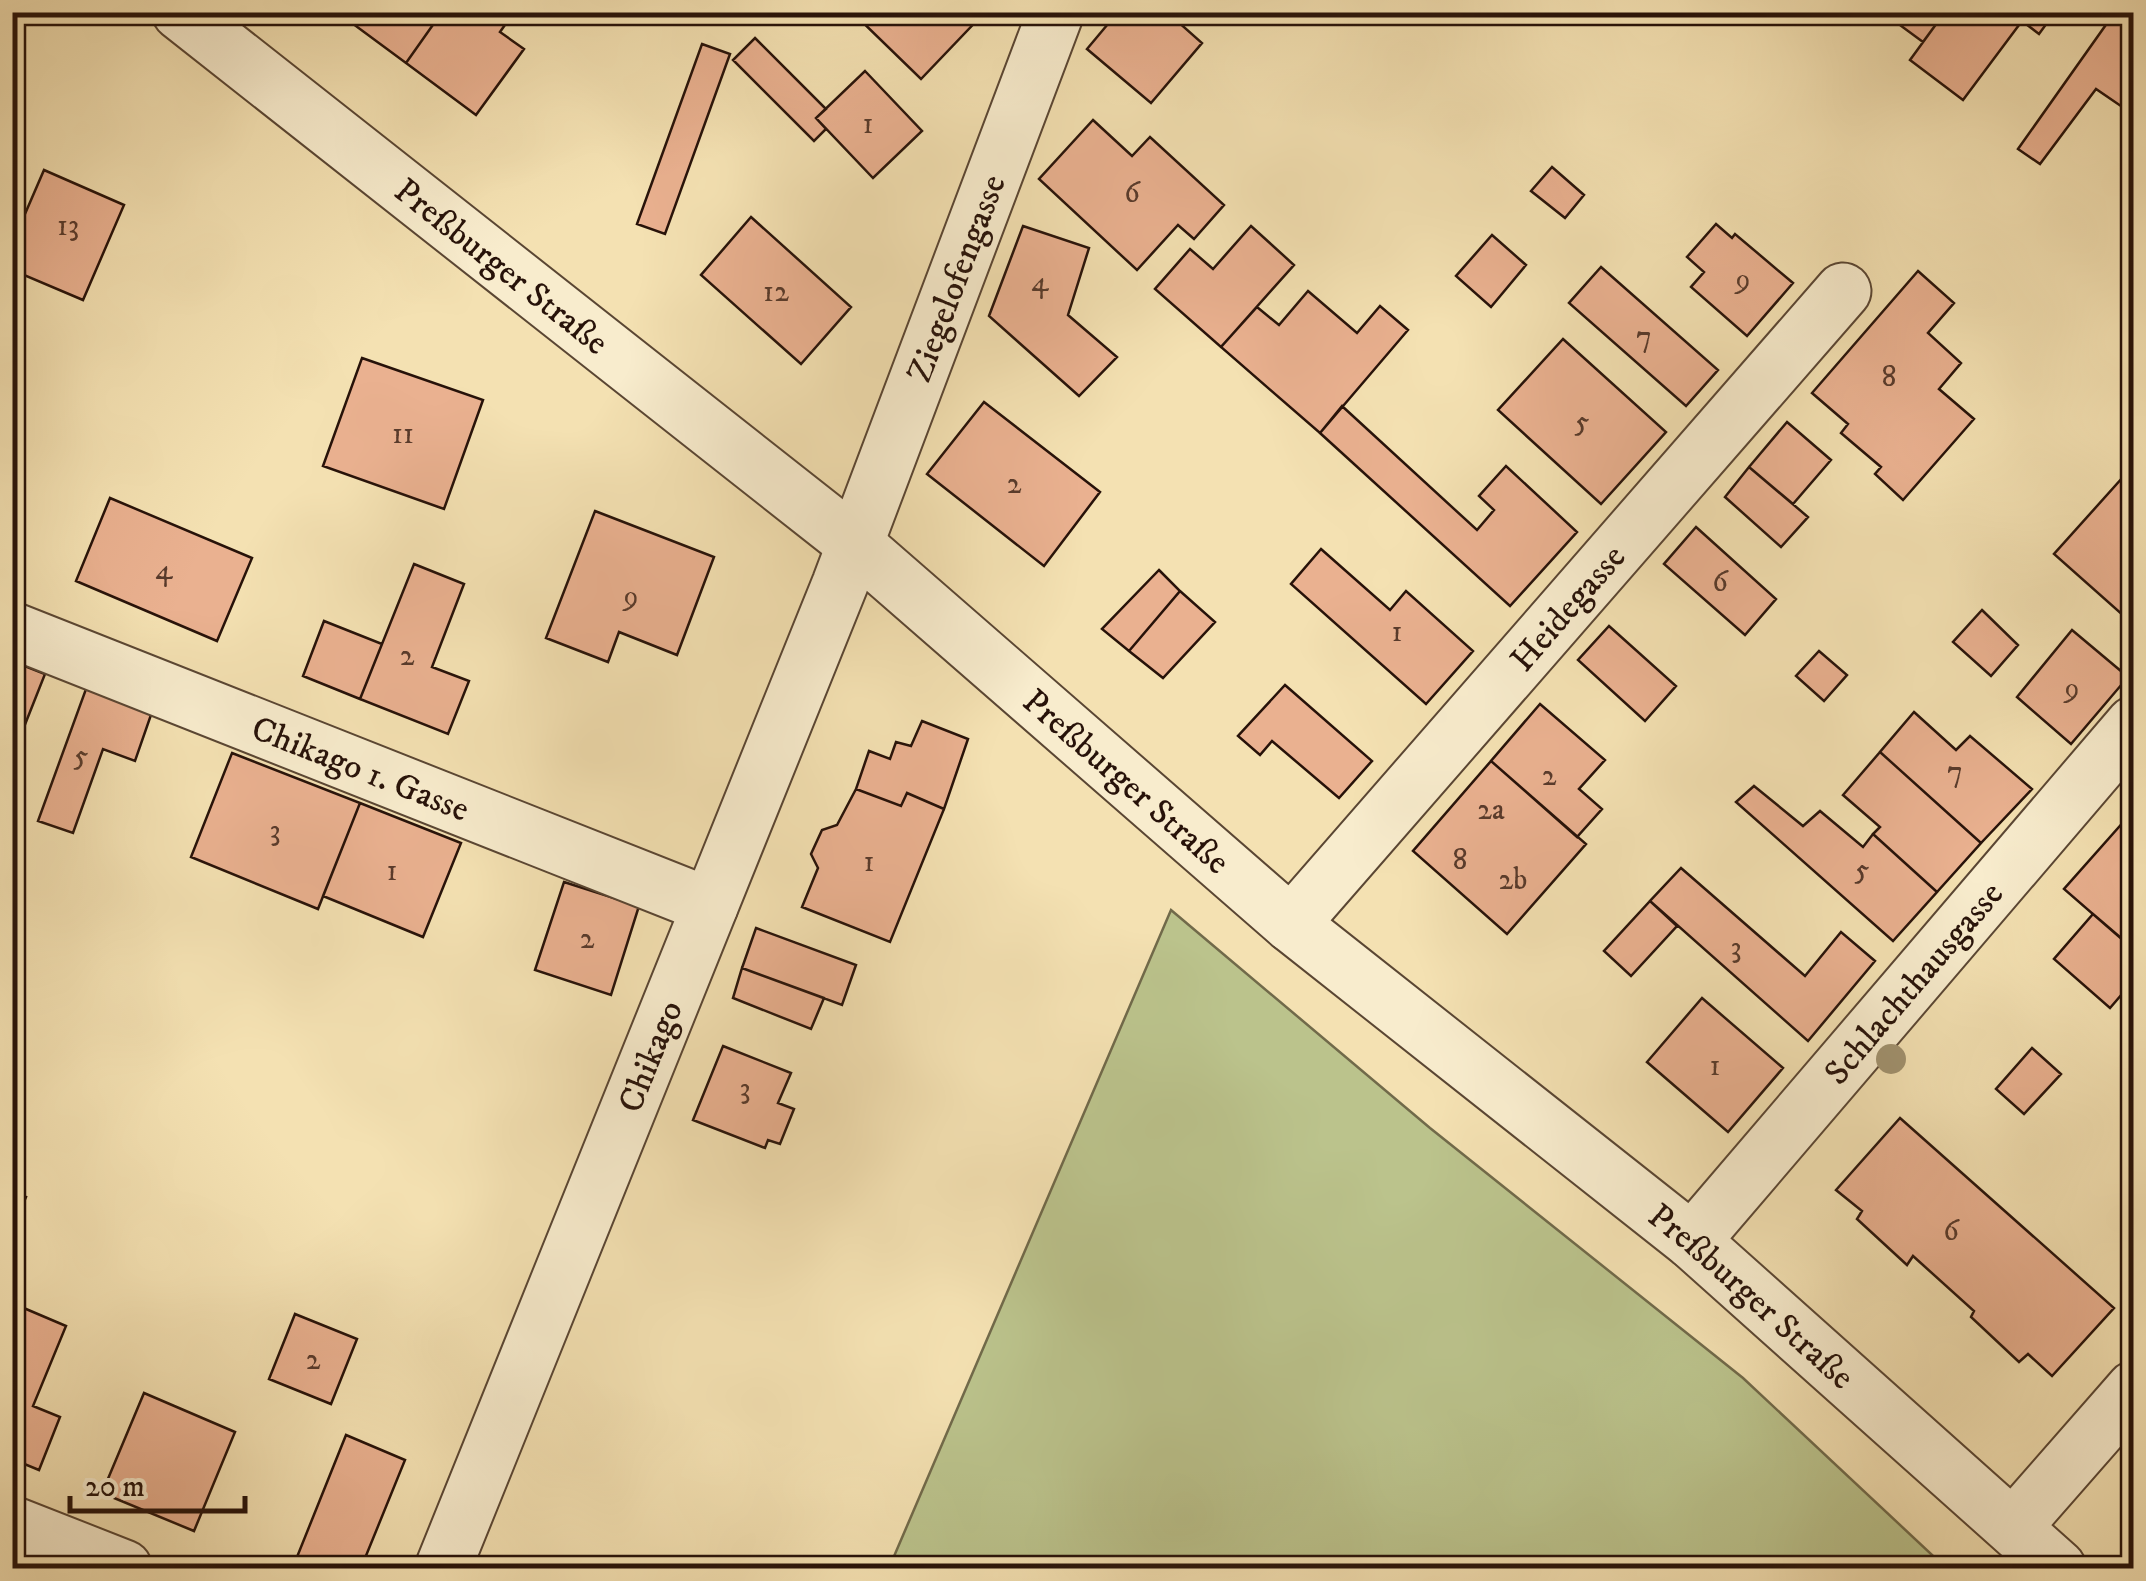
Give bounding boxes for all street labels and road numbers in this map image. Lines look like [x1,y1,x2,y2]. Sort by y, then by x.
street label: Preßburger Straße [385,169,617,365]
street label: Ziegelofengasse [898,169,1017,389]
street label: Heidegasse [1501,536,1636,681]
street label: Preßburger Straße [1013,680,1238,885]
street label: Chikago 1. Gasse [245,707,475,833]
street label: Schlachthausgasse [1815,873,2013,1094]
street label: Chikago [609,994,694,1119]
street label: Preßburger Straße [1638,1195,1863,1400]

